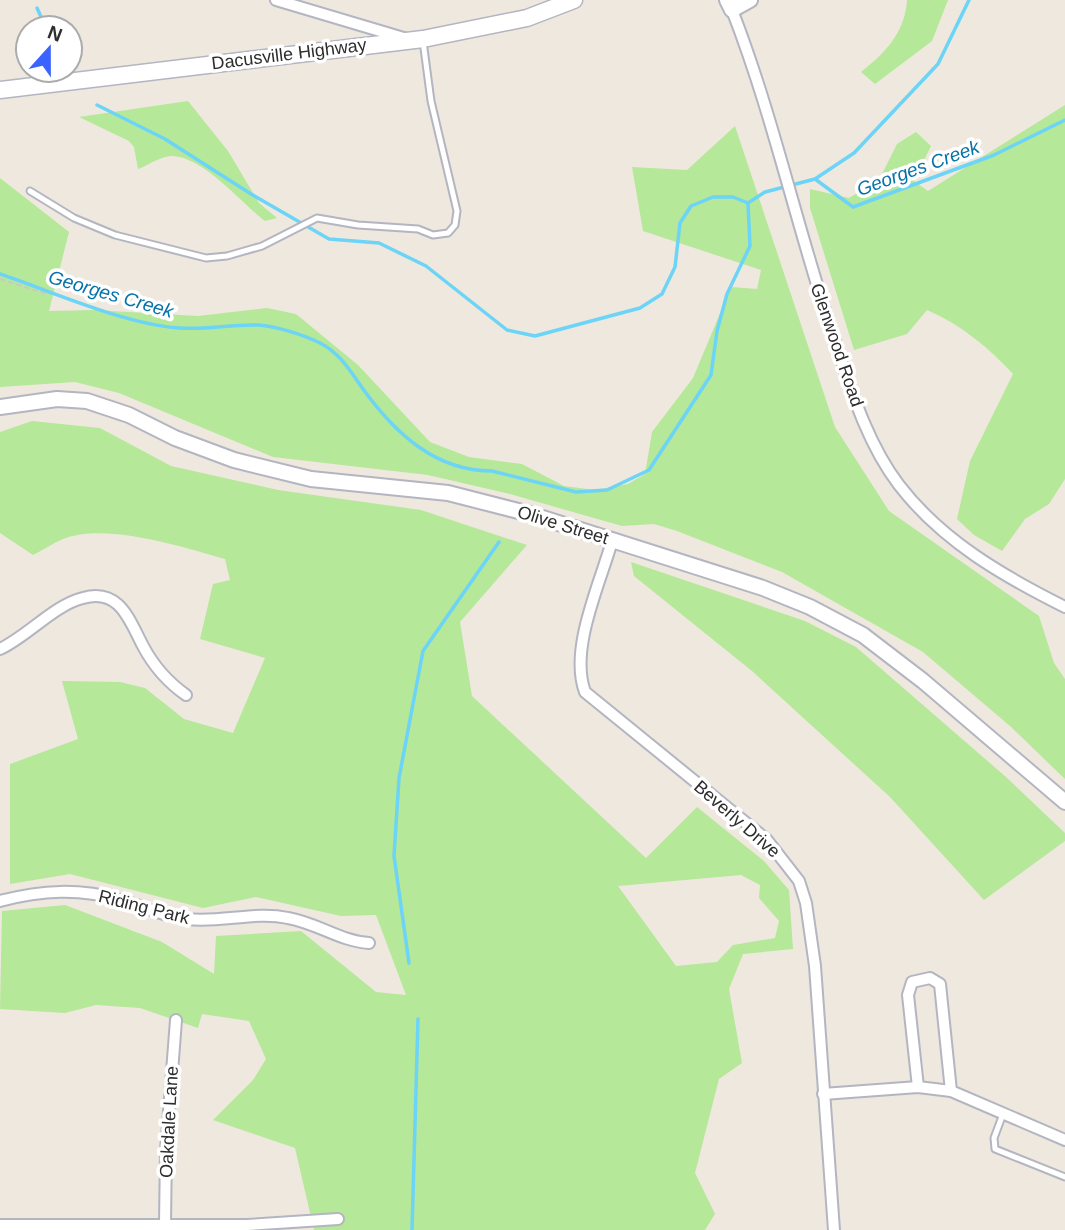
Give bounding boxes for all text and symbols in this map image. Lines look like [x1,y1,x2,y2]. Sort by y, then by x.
north arrow [14,14,84,84]
text: N [45,21,65,46]
street label: Dacusville Highway [210,35,368,73]
water label: Georges Creek [854,136,984,200]
water label: Georges Creek [46,266,177,322]
street label: Glenwood Road [807,281,867,409]
street label: Olive Street [515,502,611,548]
street label: Beverly Drive [690,776,784,862]
street label: Riding Park [96,886,193,928]
street label: Oakdale Lane [156,1066,182,1178]

